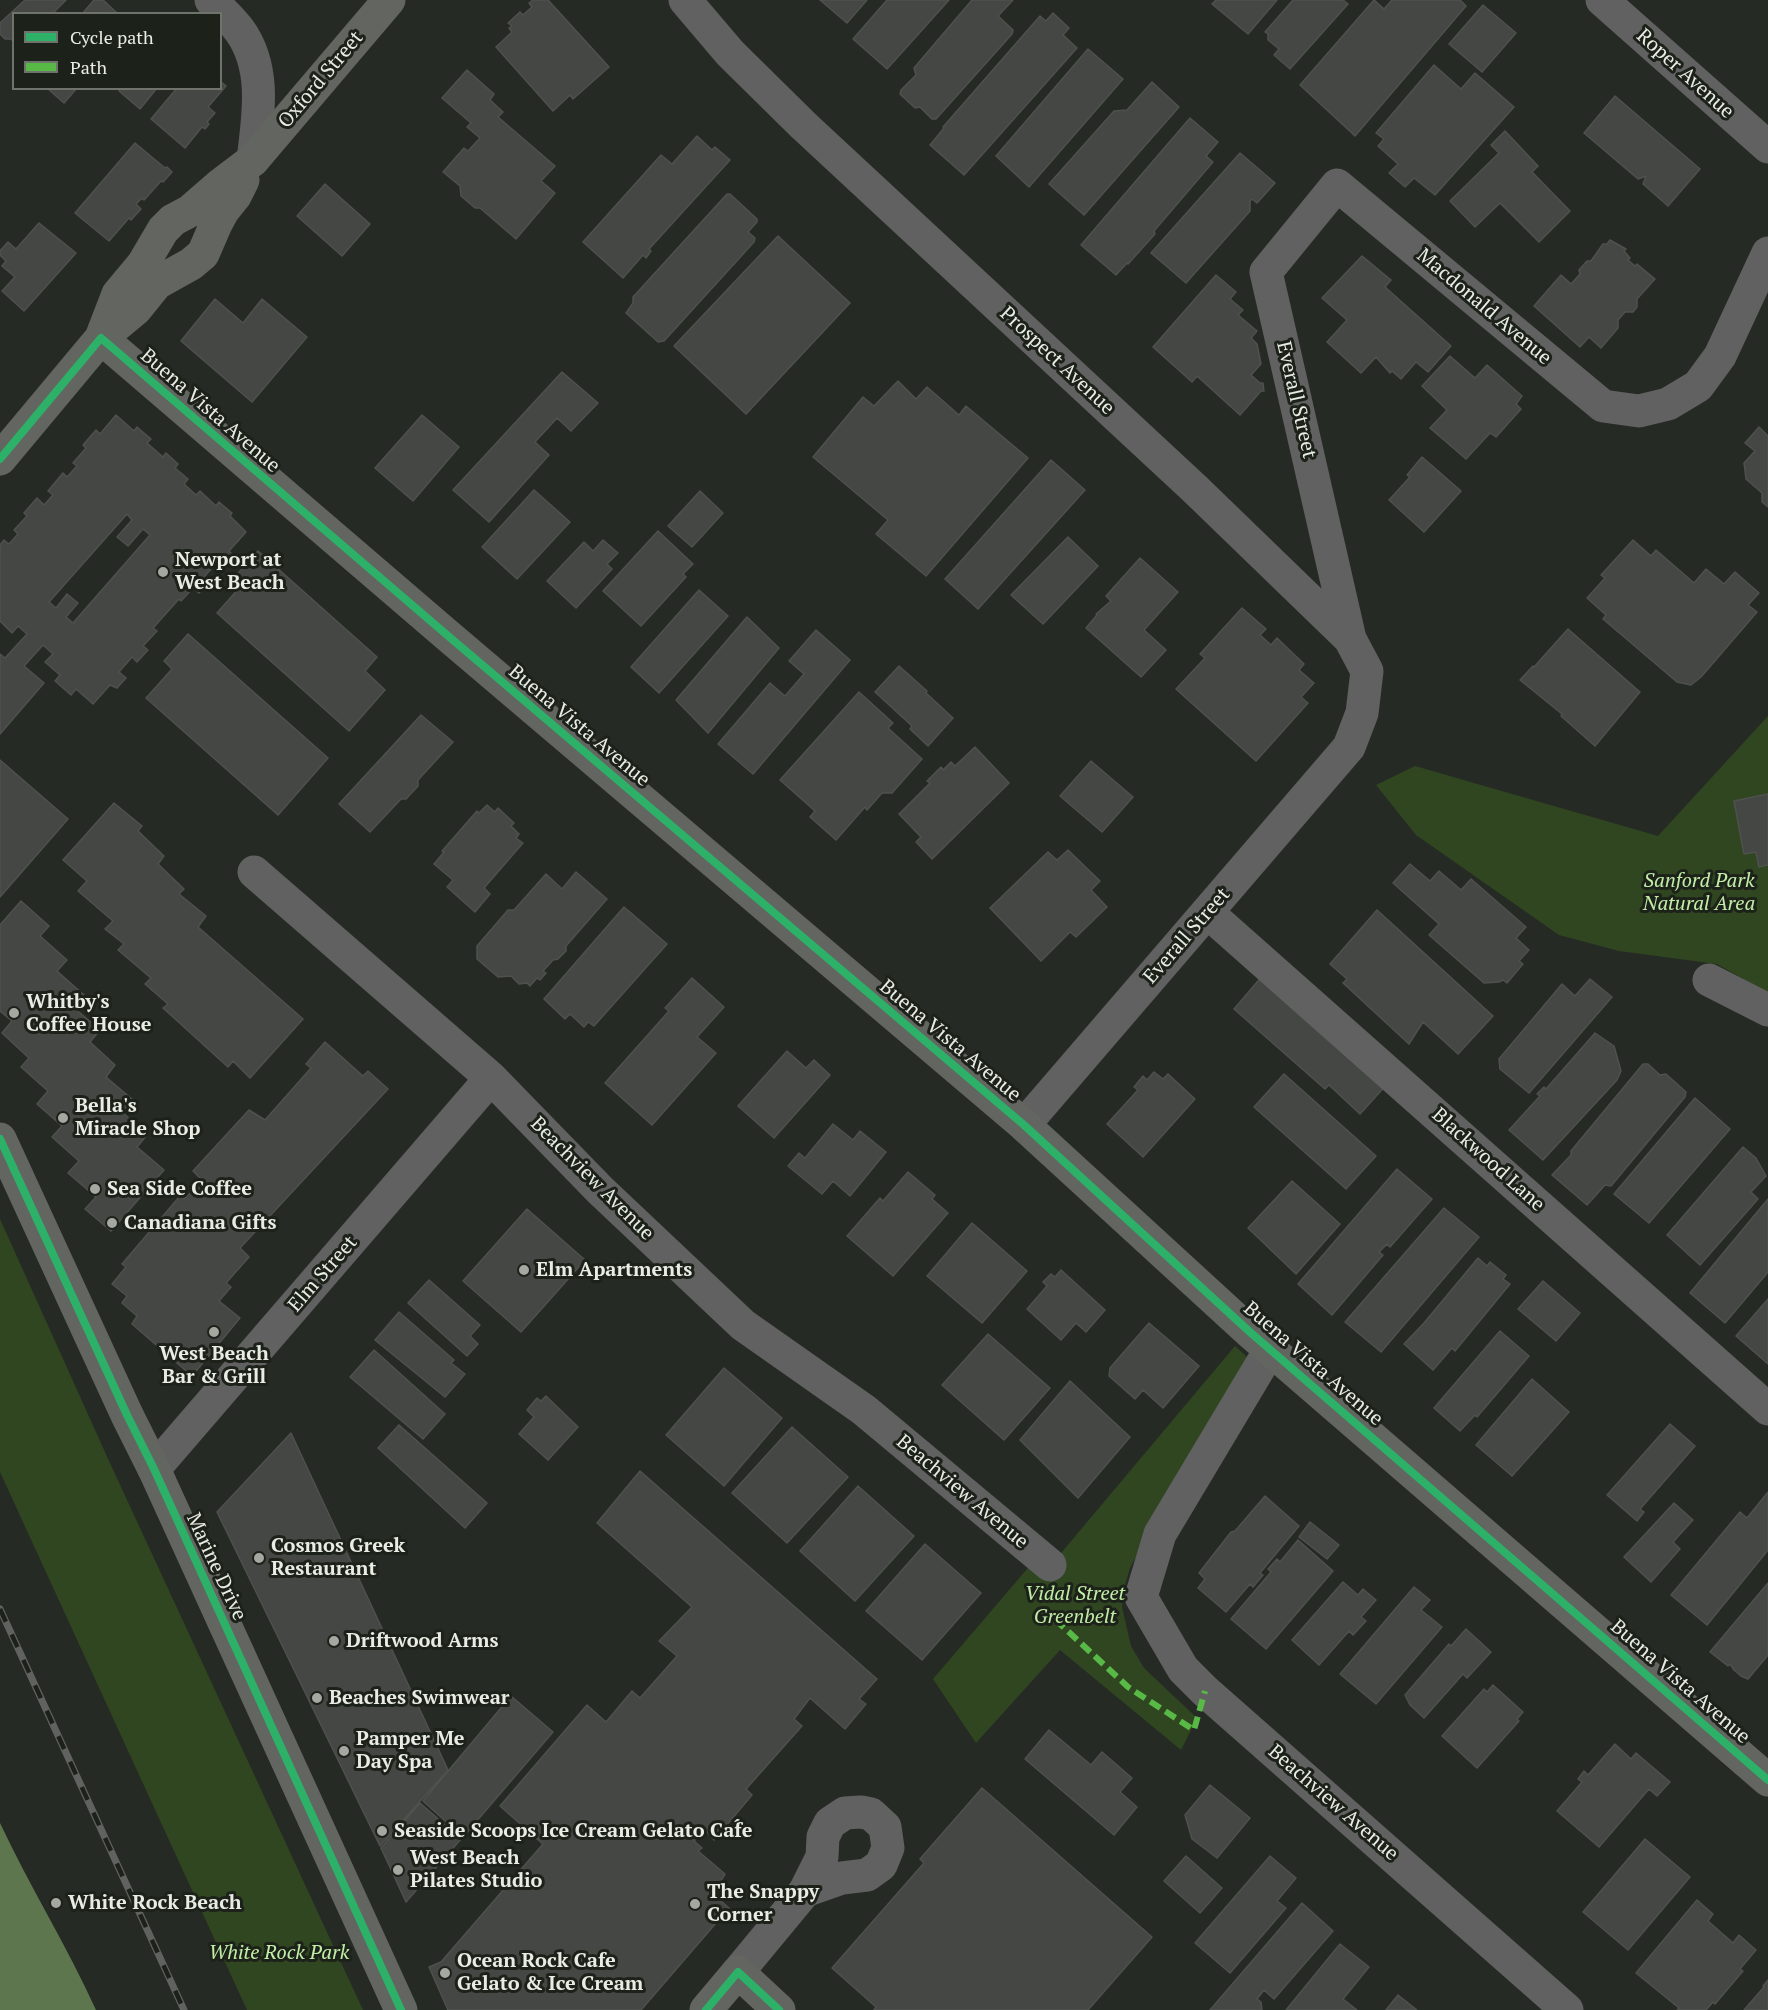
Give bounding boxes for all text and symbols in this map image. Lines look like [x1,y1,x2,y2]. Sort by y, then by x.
legend [12,12,222,90]
street label: Roper Avenue [1631,24,1739,124]
text: Cycle path [70,25,154,49]
street label: Oxford Street [273,27,369,133]
text: Path [70,55,107,79]
street label: Macdonald Avenue [1412,244,1556,370]
street label: Prospect Avenue [995,302,1119,420]
street label: Everall Street [1271,339,1321,461]
street label: Buena Vista Avenue [135,344,285,478]
place label: Newport at West Beach [175,548,285,595]
marker: Newport at West Beach [156,565,170,579]
street label: Buena Vista Avenue [504,660,654,792]
park label: Sanford Park Natural Area [1643,869,1755,916]
street label: Everall Street [1139,883,1235,989]
street label: Buena Vista Avenue [875,975,1025,1107]
place label: Whitby's Coffee House [26,990,151,1037]
marker: Whitby's Coffee House [7,1006,21,1020]
place label: Bella's Miracle Shop [75,1094,200,1141]
street label: Blackwood Lane [1427,1103,1549,1217]
marker: Bella's Miracle Shop [56,1111,70,1125]
street label: Beachview Avenue [525,1112,659,1246]
place label: Sea Side Coffee [107,1177,252,1201]
marker: Sea Side Coffee [88,1182,102,1196]
place label: Canadiana Gifts [124,1211,277,1235]
marker: Canadiana Gifts [105,1216,119,1230]
street label: Elm Street [283,1231,363,1317]
place label: Elm Apartments [536,1258,692,1282]
marker: Elm Apartments [517,1263,531,1277]
street label: Buena Vista Avenue [1238,1297,1388,1431]
marker: West Beach Bar & Grill [207,1325,221,1339]
place label: West Beach Bar & Grill [159,1342,269,1389]
street label: Beachview Avenue [891,1430,1033,1554]
street label: Marine Drive [181,1510,251,1624]
place label: Cosmos Greek Restaurant [271,1534,405,1581]
marker: Cosmos Greek Restaurant [252,1551,266,1565]
park label: Vidal Street Greenbelt [1025,1582,1125,1629]
street label: Buena Vista Avenue [1605,1615,1755,1749]
place label: Driftwood Arms [346,1629,499,1653]
marker: Driftwood Arms [327,1634,341,1648]
place label: Beaches Swimwear [329,1686,509,1710]
marker: Beaches Swimwear [310,1691,324,1705]
place label: Pamper Me Day Spa [356,1727,465,1774]
street label: Beachview Avenue [1263,1740,1403,1866]
marker: Pamper Me Day Spa [337,1744,351,1758]
place label: Seaside Scoops Ice Cream Gelato Caf́e [394,1819,752,1843]
marker: Seaside Scoops Ice Cream Gelato Caf́e [375,1824,389,1838]
place label: West Beach Pilates Studio [410,1846,542,1893]
marker: West Beach Pilates Studio [391,1863,405,1877]
place label: The Snappy Corner [707,1880,819,1927]
place label: White Rock Beach [68,1891,242,1915]
marker: White Rock Beach [49,1896,63,1910]
marker: The Snappy Corner [688,1897,702,1911]
park label: White Rock Park [209,1941,349,1965]
place label: Ocean Rock Cafe Gelato & Ice Cream [457,1949,643,1996]
marker: Ocean Rock Cafe Gelato & Ice Cream [438,1966,452,1980]

